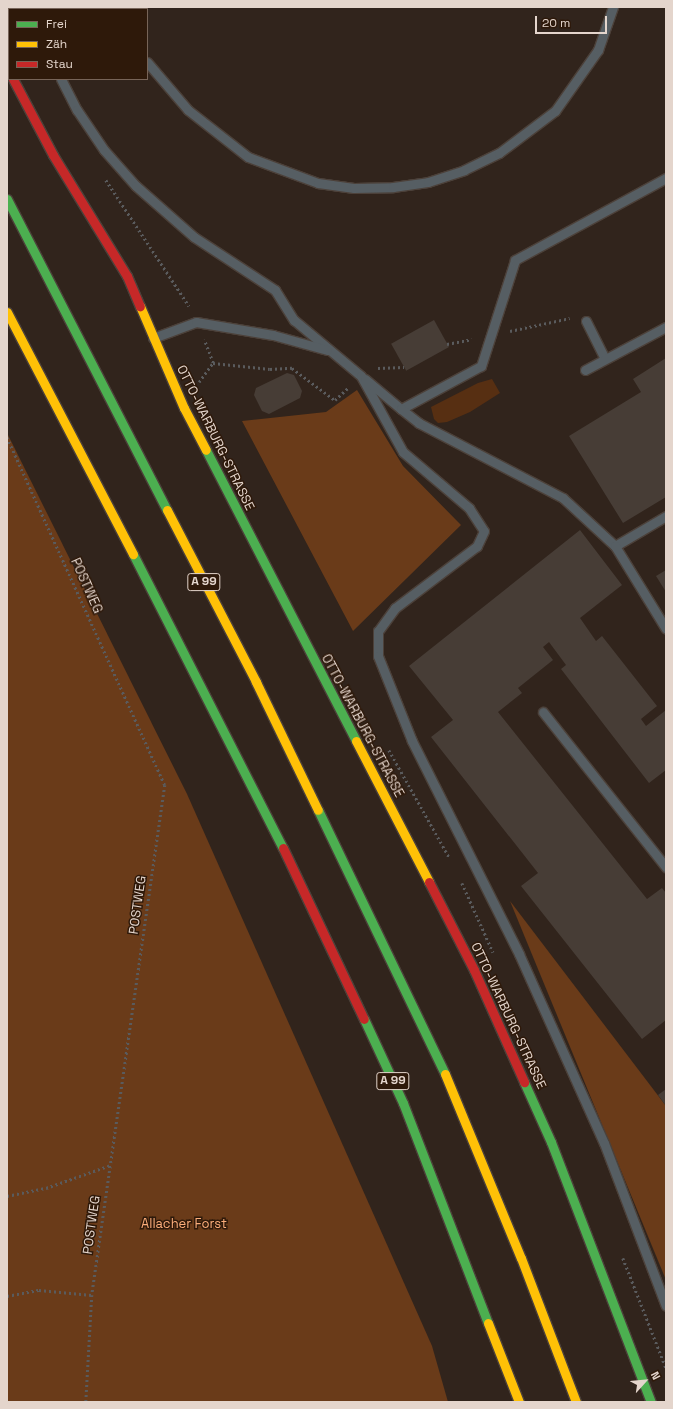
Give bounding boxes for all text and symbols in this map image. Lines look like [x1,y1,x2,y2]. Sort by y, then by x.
legend [8,8,148,80]
scale bar [537,8,609,34]
text: 20 m [542,15,570,31]
text: Frei [46,16,67,32]
text: Zäh [46,36,67,52]
text: Stau [46,56,73,72]
street label: OTTO-WARBURG-STRASSE [173,363,257,513]
street label: POSTWEG [67,556,105,616]
road number: A 99 [187,572,221,592]
street label: OTTO-WARBURG-STRASSE [318,652,406,800]
street label: POSTWEG [126,875,150,935]
street label: OTTO-WARBURG-STRASSE [467,940,549,1092]
road number: A 99 [376,1071,410,1091]
street label: POSTWEG [80,1195,104,1255]
park label: Allacher Forst [141,1216,227,1232]
north arrow [625,1361,665,1401]
text: N [648,1369,664,1382]

